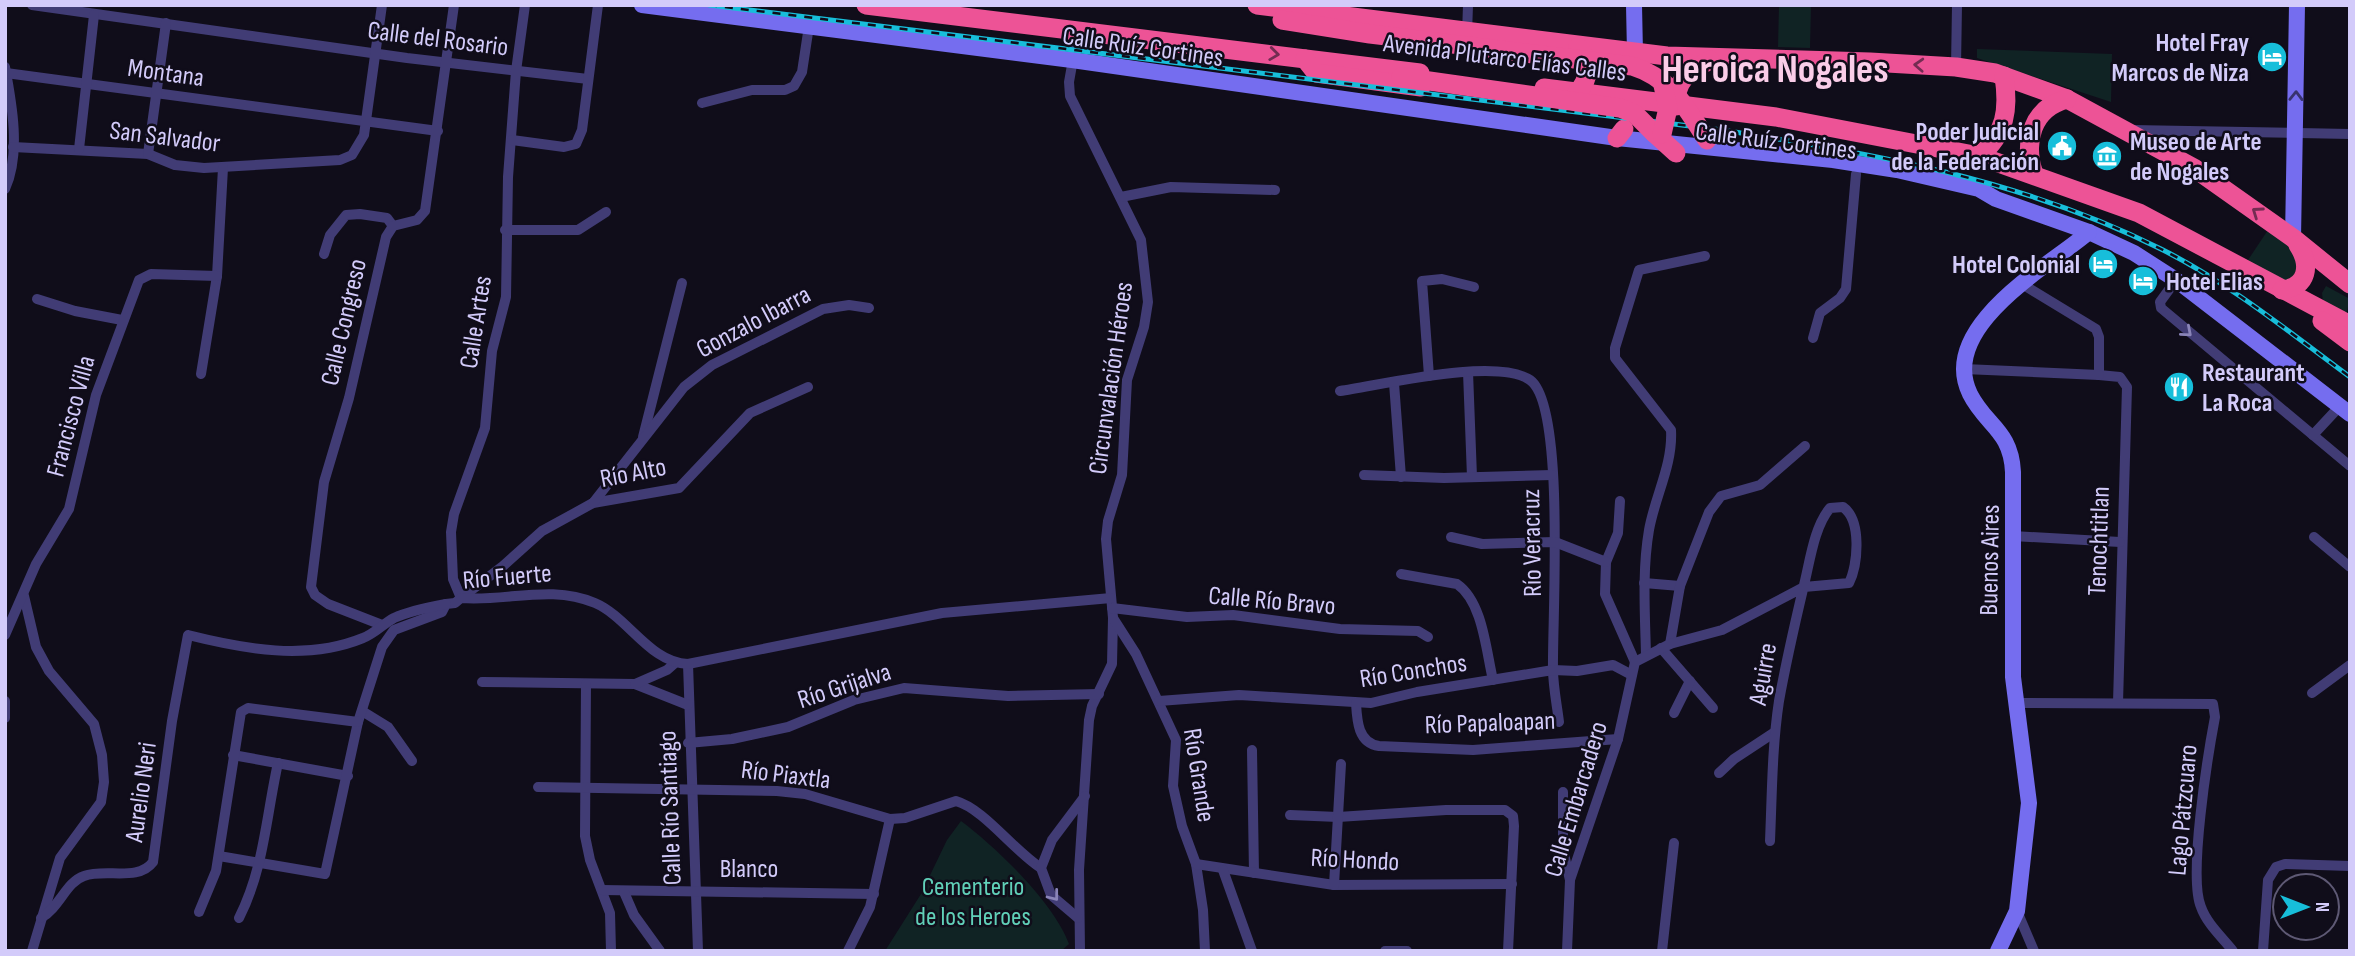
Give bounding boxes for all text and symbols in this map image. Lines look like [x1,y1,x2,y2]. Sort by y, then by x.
street label: Calle del Rosario [366,15,510,63]
street label: Calle Ruíz Cortines [1060,21,1225,74]
street label: Avenida Plutarco Elías Calles [1381,28,1628,89]
place label: Hotel Fray Marcos de Niza [2112,28,2249,89]
hotel icon: Hotel Fray Marcos de Niza [2255,40,2289,74]
district label: Heroica Nogales [1661,46,1889,94]
one-way arrow [1268,47,1280,62]
street label: Montana [126,53,206,94]
one-way arrow [1913,57,1924,72]
one-way arrow [2288,91,2304,101]
street label: San Salvador [108,115,222,160]
street label: Calle Ruíz Cortines [1693,116,1858,167]
place label: Poder Judicial de la Federación [1891,117,2039,178]
place label: Museo de Arte de Nogales [2130,127,2262,188]
public building icon: Poder Judicial de la Federación [2045,129,2079,163]
museum icon: Museo de Arte de Nogales [2090,139,2124,173]
one-way arrow [2252,208,2265,220]
hotel icon: Hotel Colonial [2086,247,2120,281]
place label: Hotel Colonial [1952,250,2080,281]
street label: Calle Congreso [315,256,374,389]
hotel icon: Hotel Elias [2126,264,2160,298]
place label: Hotel Elias [2166,267,2263,298]
street label: Calle Artes [454,274,499,371]
street label: Gonzalo Ibarra [691,279,816,365]
street label: Circunvalación Héroes [1083,280,1140,476]
one-way arrow [2179,324,2192,336]
street label: Francisco Villa [40,352,102,480]
place label: Restaurant La Roca [2202,358,2305,419]
restaurant icon: Restaurant La Roca [2162,370,2196,404]
street label: Río Alto [598,452,669,495]
street label: Tenochtitlan [2082,486,2117,596]
street label: Río Veracruz [1516,489,1549,597]
street label: Buenos Aires [1974,504,2007,616]
street label: Río Fuerte [462,558,553,597]
street label: Calle Río Bravo [1207,581,1337,622]
street label: Aguirre [1743,641,1784,709]
street label: Río Conchos [1358,648,1469,695]
street label: Río Grijalva [794,657,895,716]
street label: Río Papaloapan [1424,706,1556,741]
street label: Calle Embarcadero [1538,718,1615,881]
street label: Río Grande [1176,726,1221,824]
street label: Calle Río Santiago [652,730,689,886]
street label: Aurelio Neri [119,740,164,845]
street label: Lago Pátzcuaro [2162,743,2205,877]
street label: Río Piaxtla [739,755,832,796]
street label: Río Hondo [1310,843,1400,878]
street label: Blanco [720,854,778,885]
park label: Cementerio de los Heroes [915,872,1031,933]
north arrow [2271,872,2341,942]
one-way arrow [1046,888,1058,901]
text: N [2310,902,2333,912]

